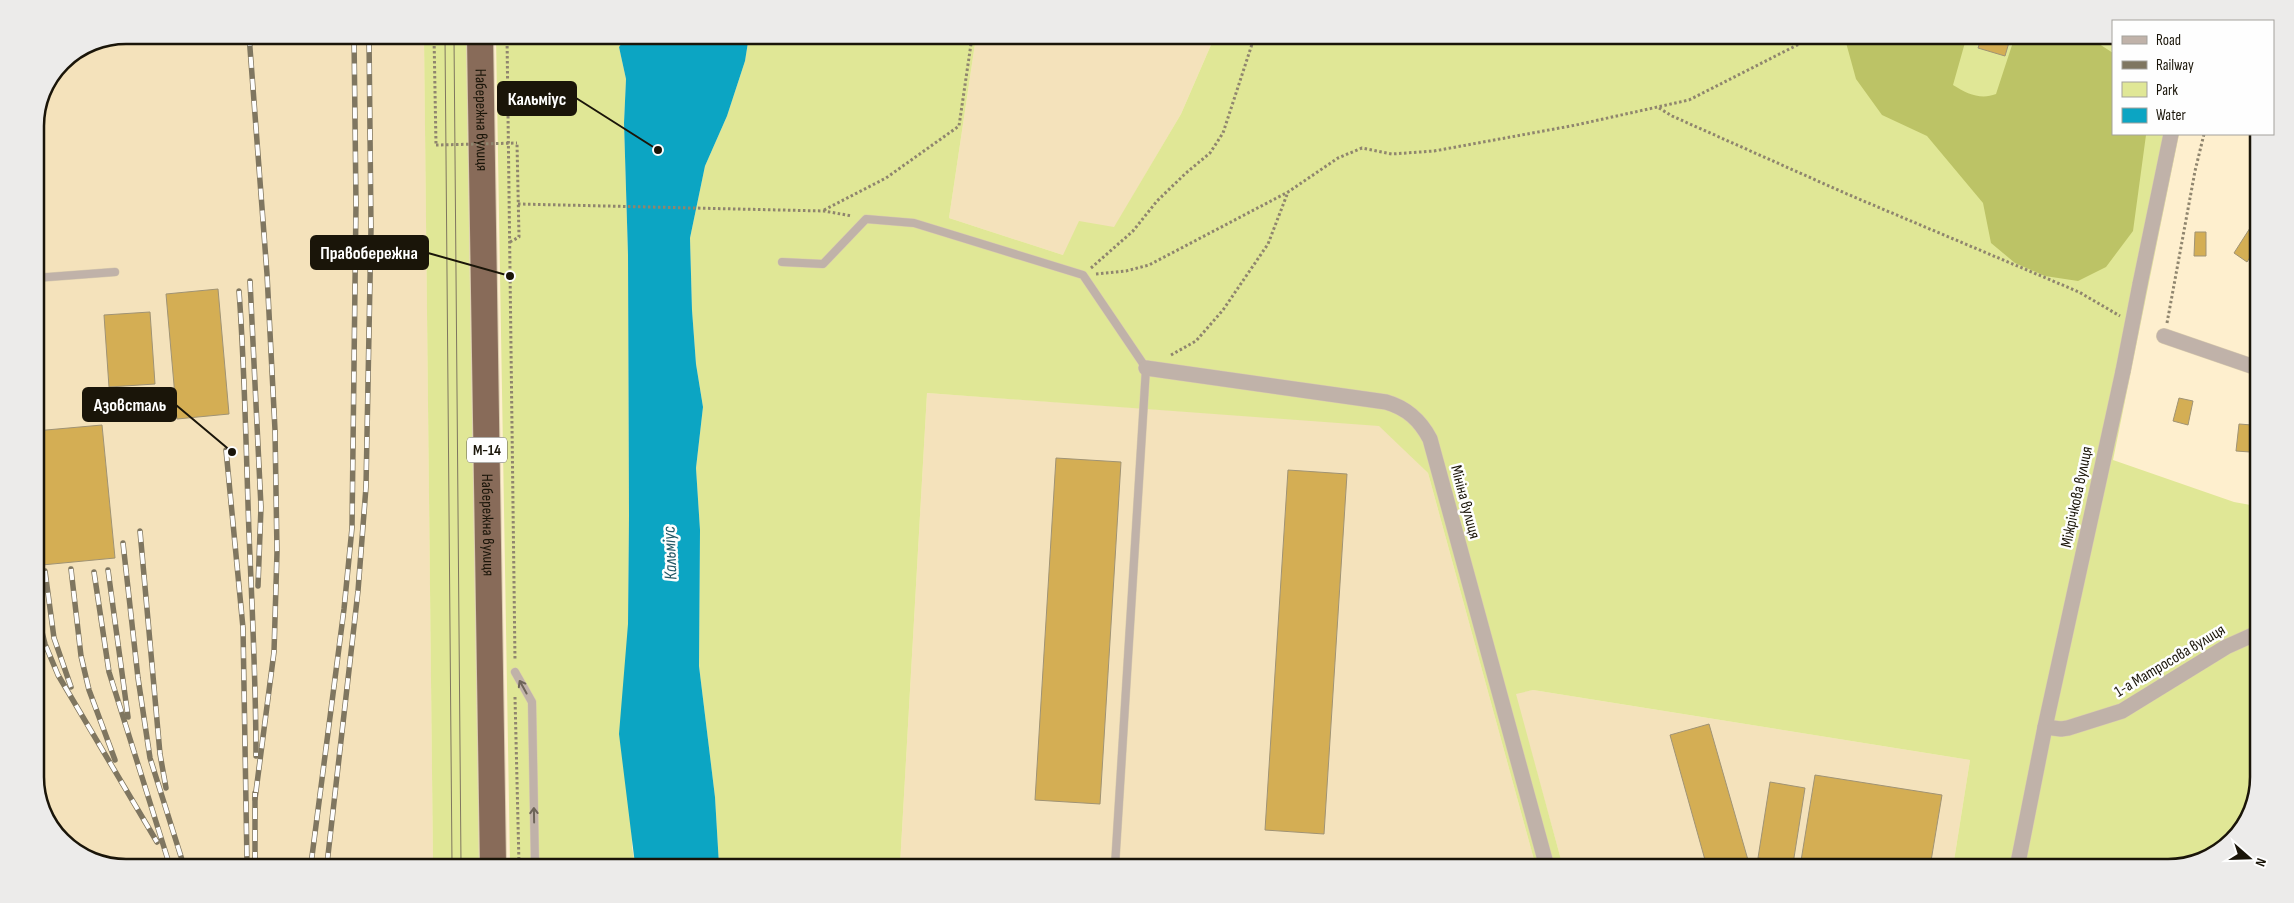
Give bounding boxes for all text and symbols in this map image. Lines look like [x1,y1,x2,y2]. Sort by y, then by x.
legend [2112,20,2274,135]
text: Road [2156,31,2181,50]
text: Railway [2156,56,2194,75]
street label: Набережна вулиця [471,69,492,171]
text: Park [2156,81,2178,100]
callout: Кальміус [498,82,576,115]
text: Кальміус [508,89,566,110]
text: Water [2156,106,2187,125]
callout: Правобережна [311,236,428,269]
text: Правобережна [320,243,418,264]
callout: Азовсталь [83,388,176,421]
text: Азовсталь [93,395,166,416]
road number: М-14 [467,438,507,462]
street label: Міжрічкова вулиця [2057,445,2097,549]
street label: Мініна вулиця [1446,463,1484,541]
street label: Набережна вулиця [477,474,498,576]
water label: Кальміус [659,526,681,580]
street label: 1-а Матросова вулиця [2111,620,2229,702]
one-way arrow [518,680,528,695]
one-way arrow [529,808,539,824]
north arrow [2224,833,2274,883]
text: N [2251,856,2270,869]

